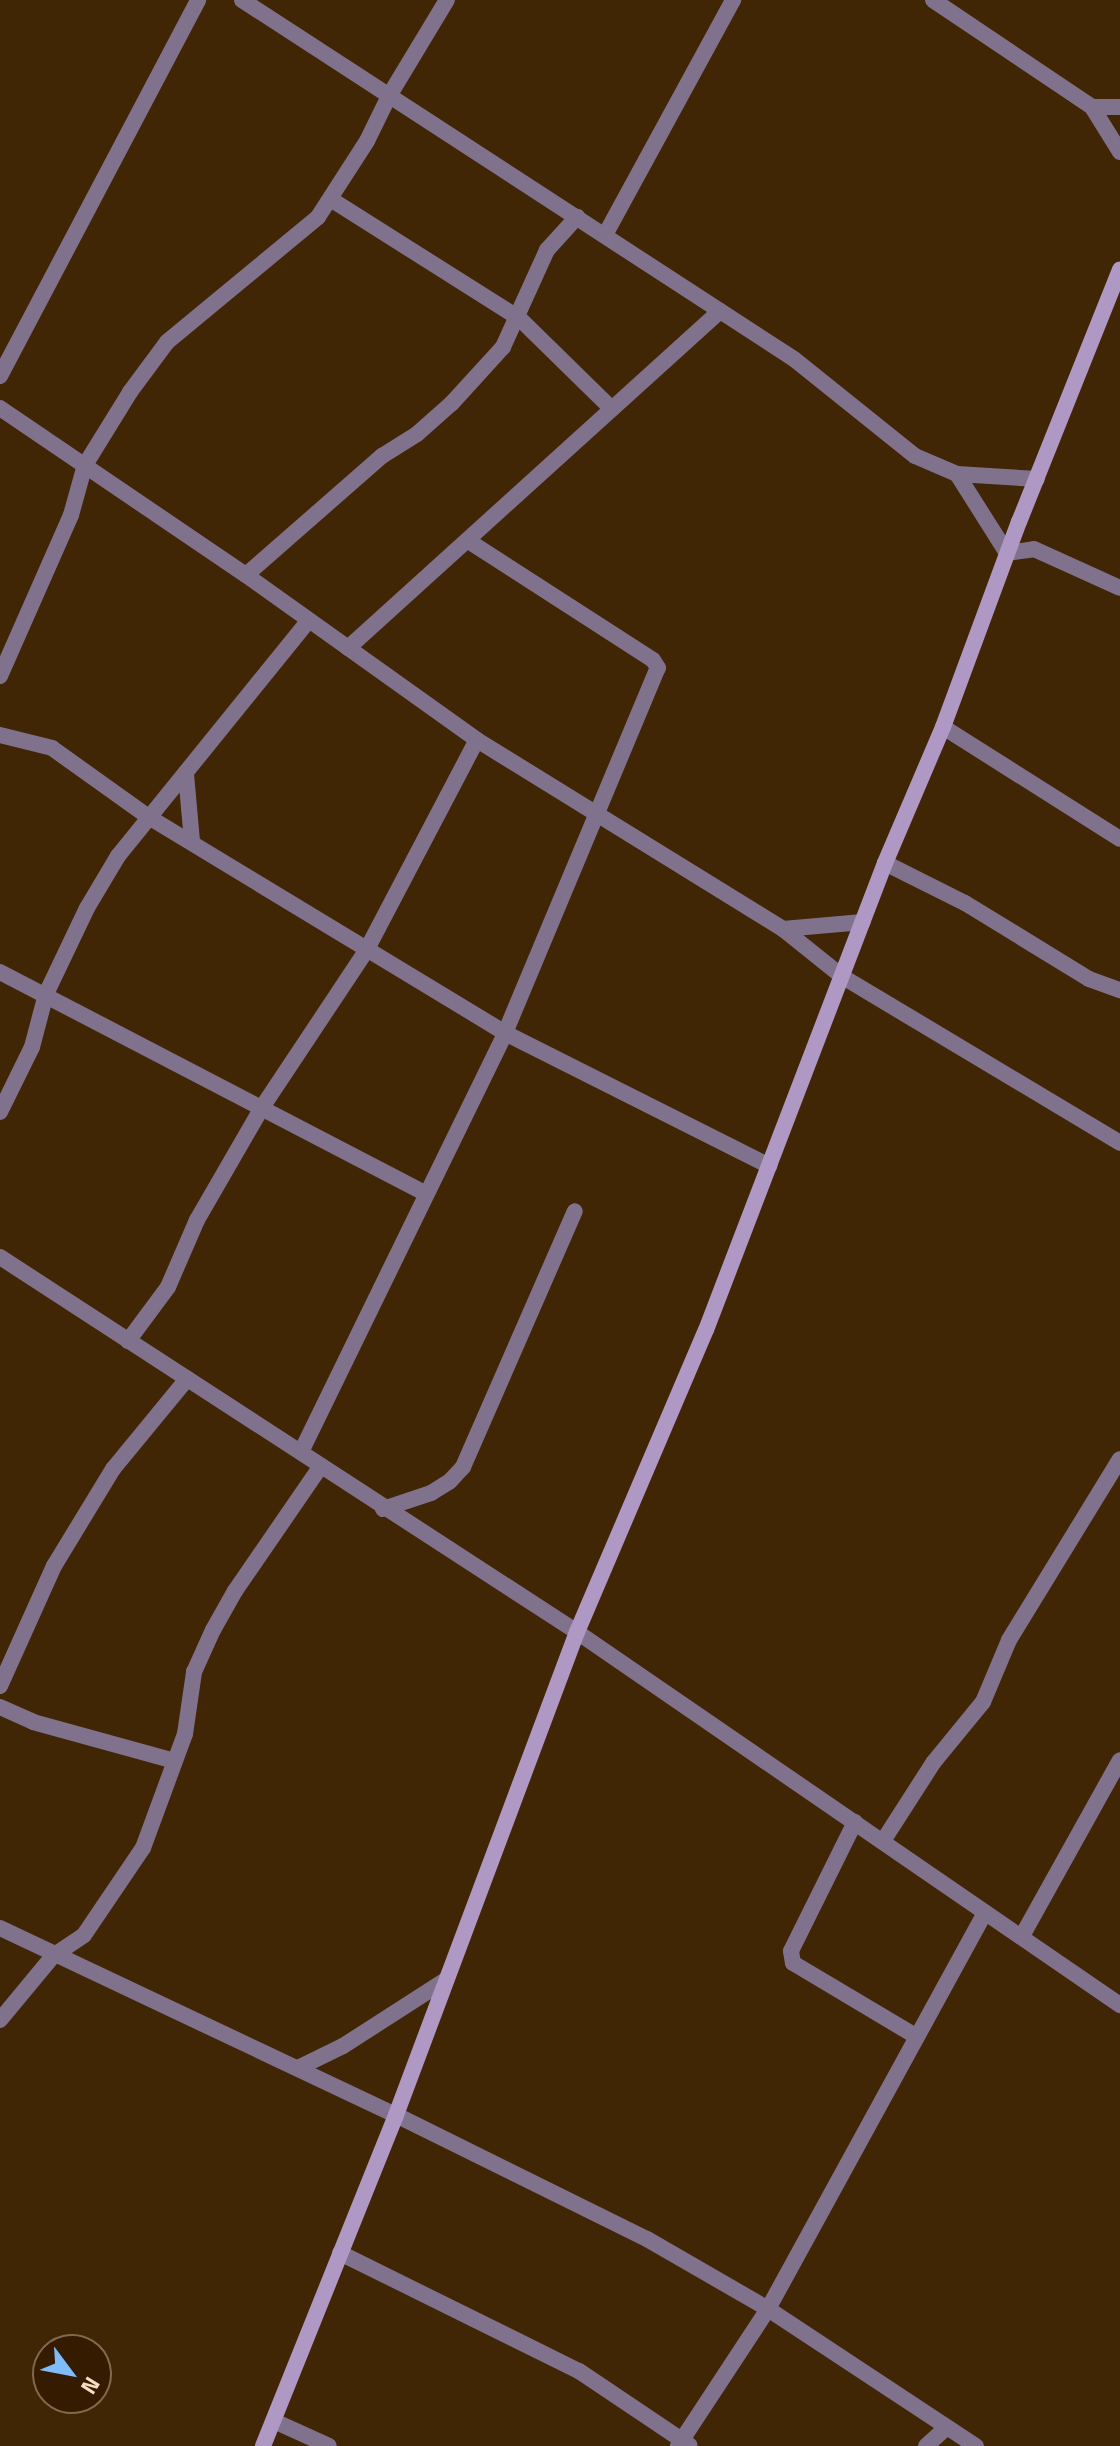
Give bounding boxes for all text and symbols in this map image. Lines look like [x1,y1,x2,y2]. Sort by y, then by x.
north arrow [32,2334,112,2414]
text: N [72,2370,109,2401]

